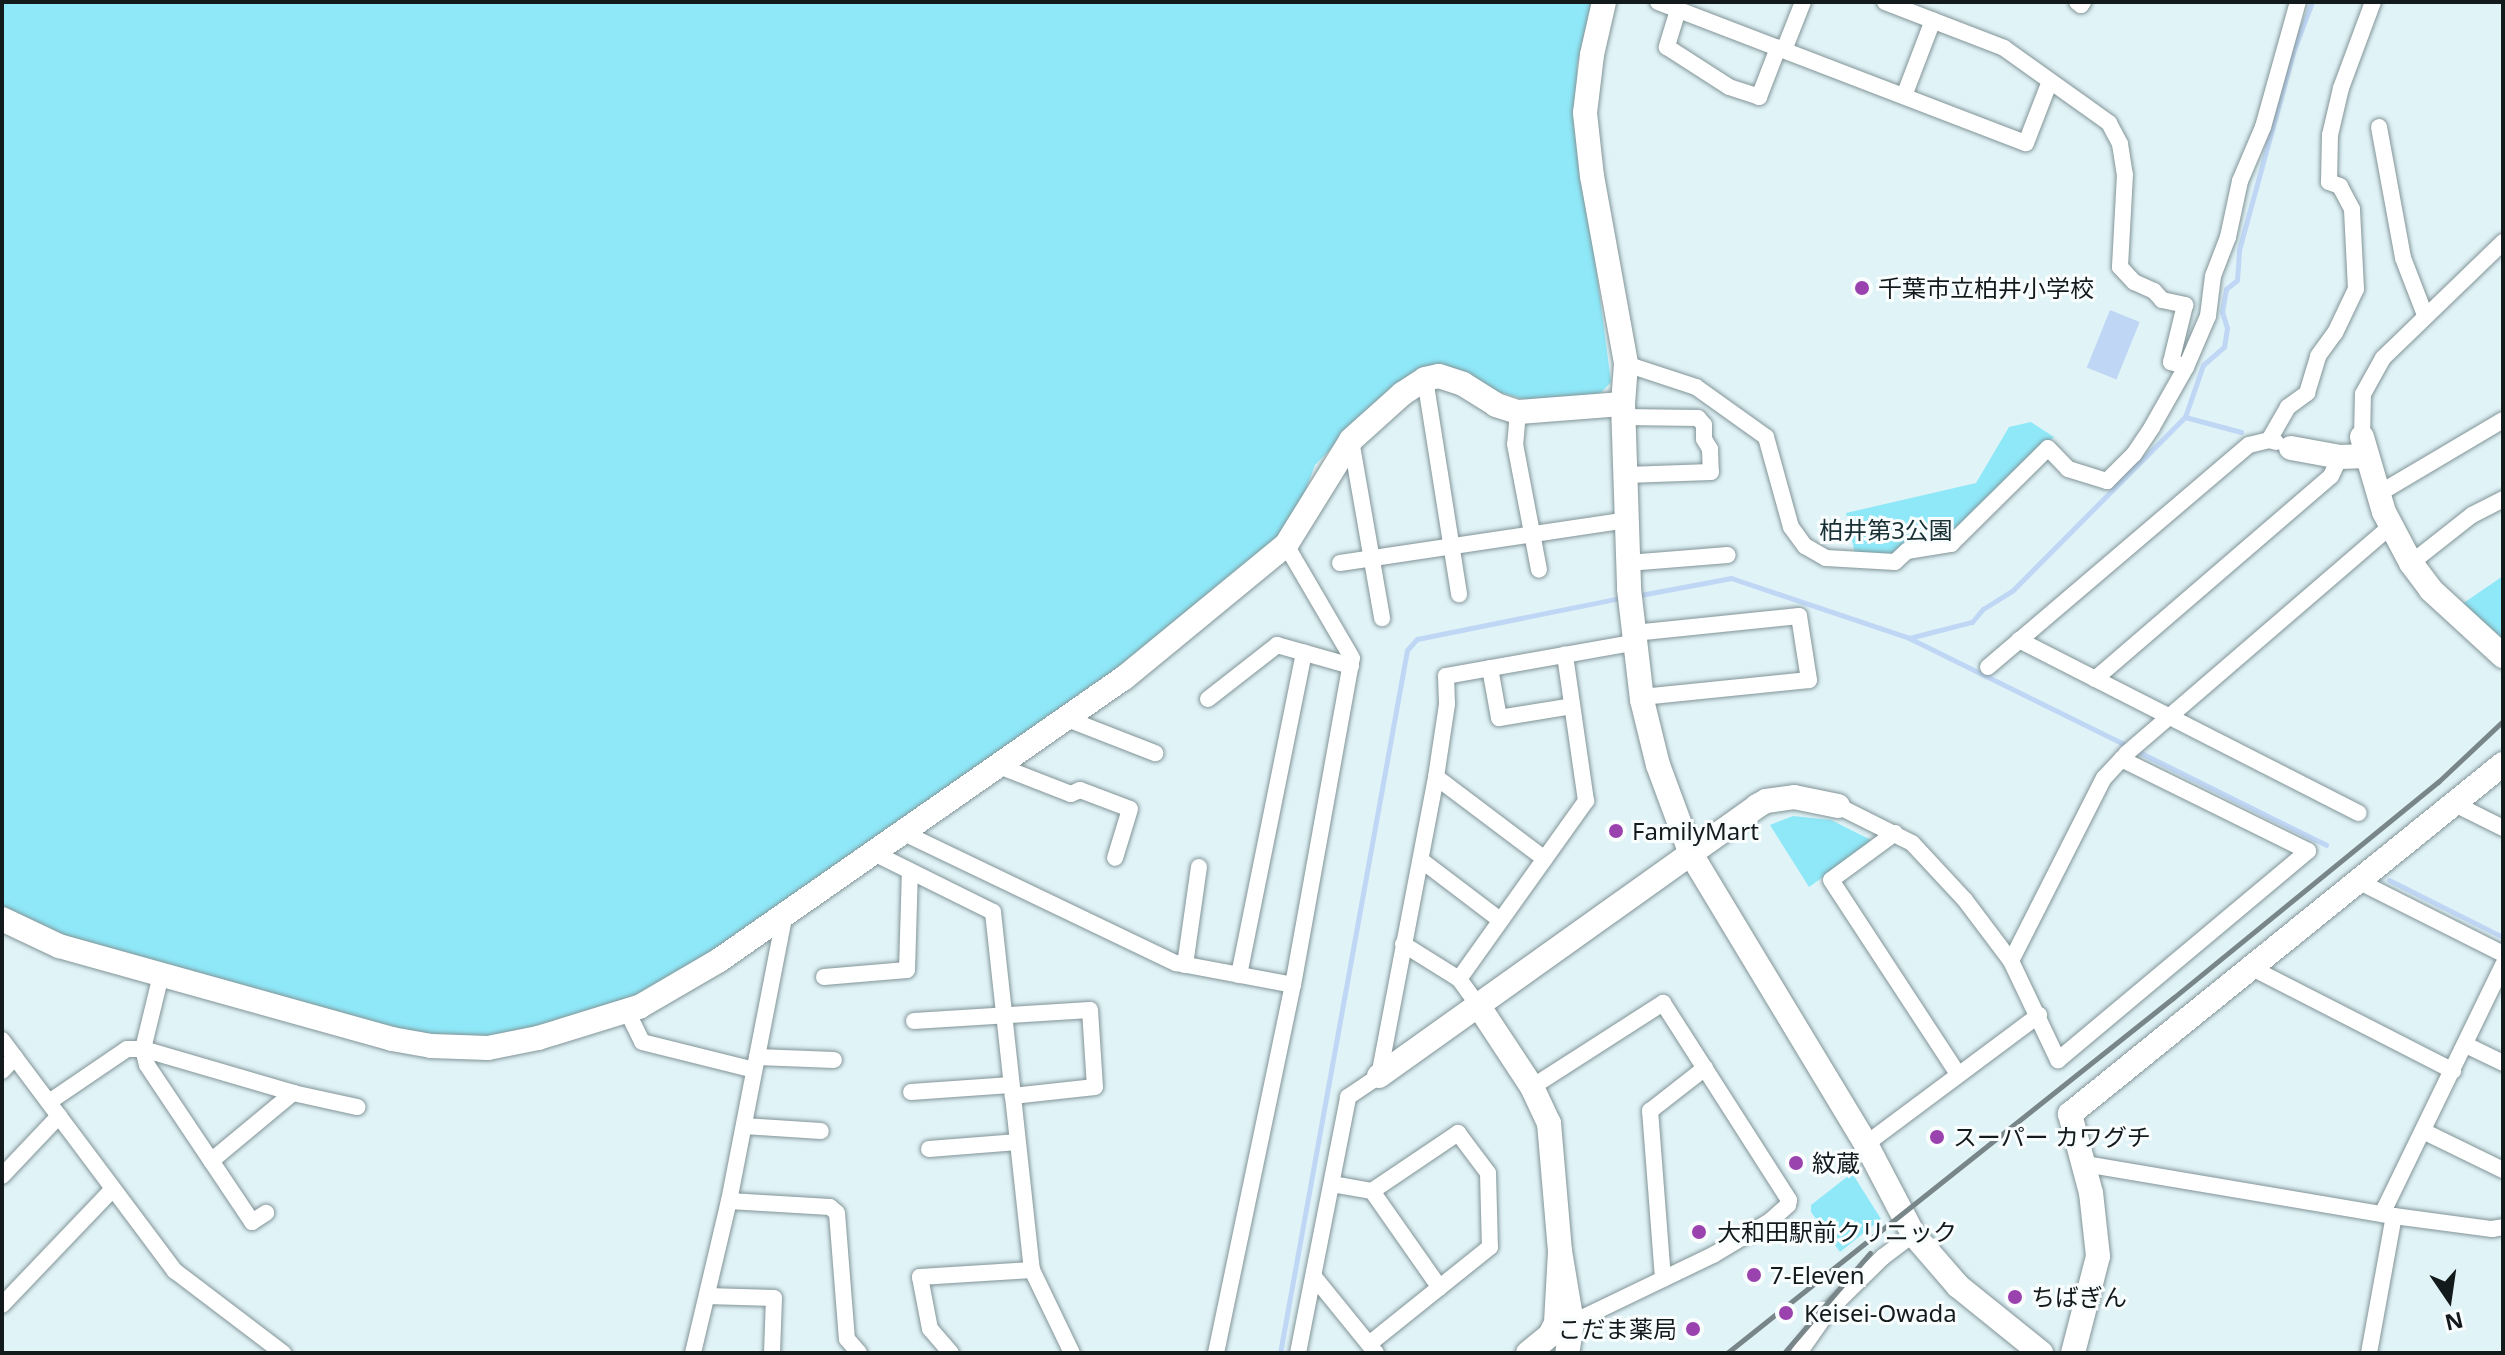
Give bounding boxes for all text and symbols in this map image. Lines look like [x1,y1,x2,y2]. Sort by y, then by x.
place label: 千葉市立柏井小学校 [1878,274,2094,302]
marker: 千葉市立柏井小学校 [1853,279,1871,297]
park label: 柏井第3公園 [1819,516,1953,544]
place label: FamilyMart [1632,817,1759,845]
marker: FamilyMart [1607,822,1625,840]
place label: スーパー カワグチ [1953,1123,2151,1151]
marker: スーパー カワグチ [1928,1128,1946,1146]
place label: 紋蔵 [1812,1149,1860,1177]
marker: 紋蔵 [1787,1154,1805,1172]
place label: 大和田駅前クリニック [1717,1218,1957,1246]
marker: 大和田駅前クリニック [1688,1221,1710,1243]
north arrow [2409,1259,2489,1339]
place label: 7-Eleven [1770,1261,1865,1289]
marker: 7-Eleven [1745,1266,1763,1284]
place label: ちばぎん [2031,1283,2127,1311]
marker: ちばぎん [2006,1288,2024,1306]
place label: Keisei-Owada [1804,1299,1957,1327]
marker: Keisei-Owada [1775,1302,1797,1324]
text: N [2442,1306,2466,1339]
place label: こだま薬局 [1557,1315,1677,1343]
marker: こだま薬局 [1684,1320,1702,1338]

